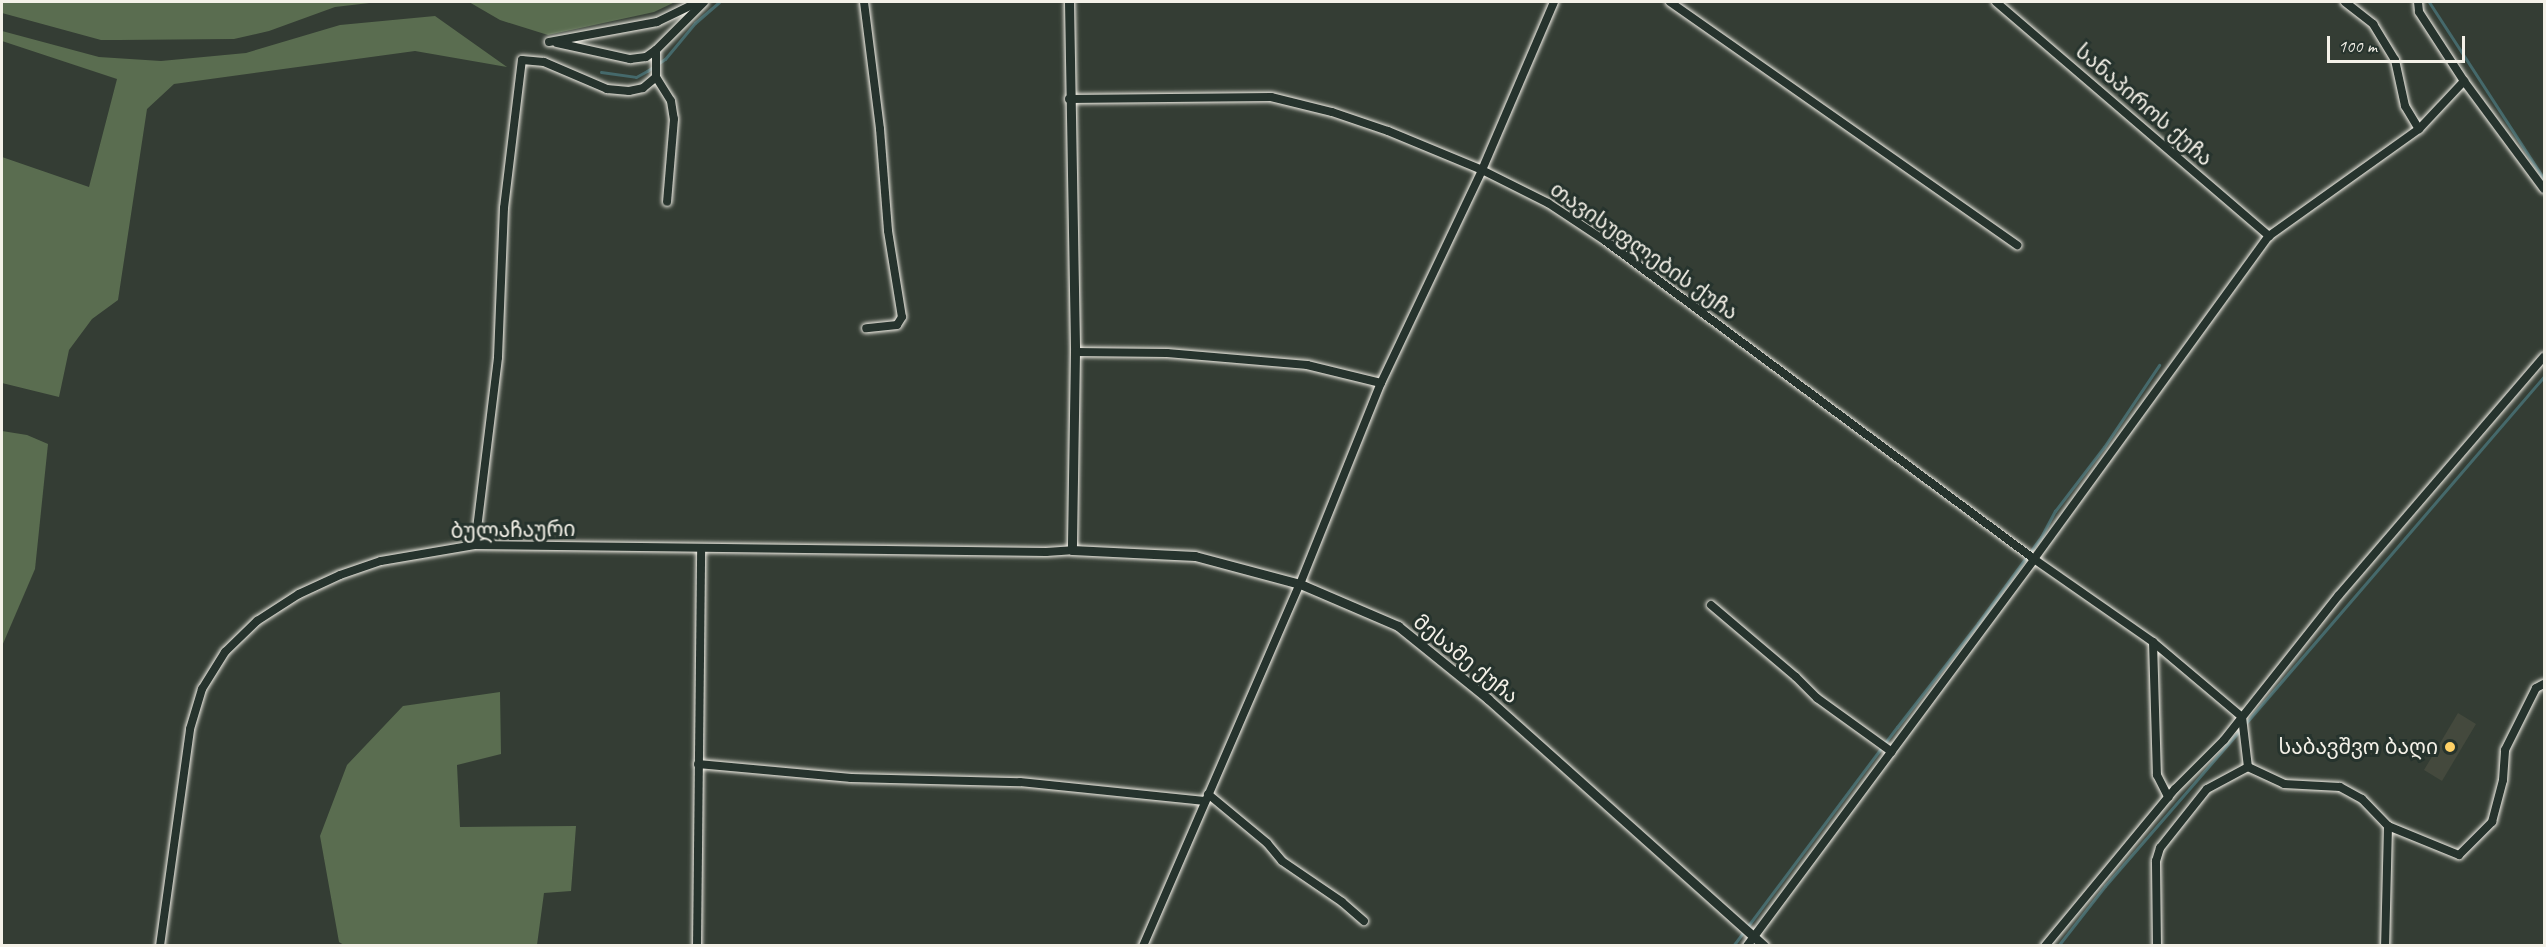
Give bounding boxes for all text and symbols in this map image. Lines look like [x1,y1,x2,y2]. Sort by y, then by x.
scale bar [2330,24,2468,62]
text: 100 m [2338,35,2377,57]
street label: სანაპიროს ქუჩა [2070,39,2218,171]
street label: თავისუფლების ქუჩა [1545,177,1743,325]
street label: ბულაჩაური [450,516,576,544]
street label: მესამე ქუჩა [1409,609,1523,709]
place label: საბავშვო ბაღი [2279,734,2438,760]
marker: საბავშვო ბაღი [2443,740,2457,754]

